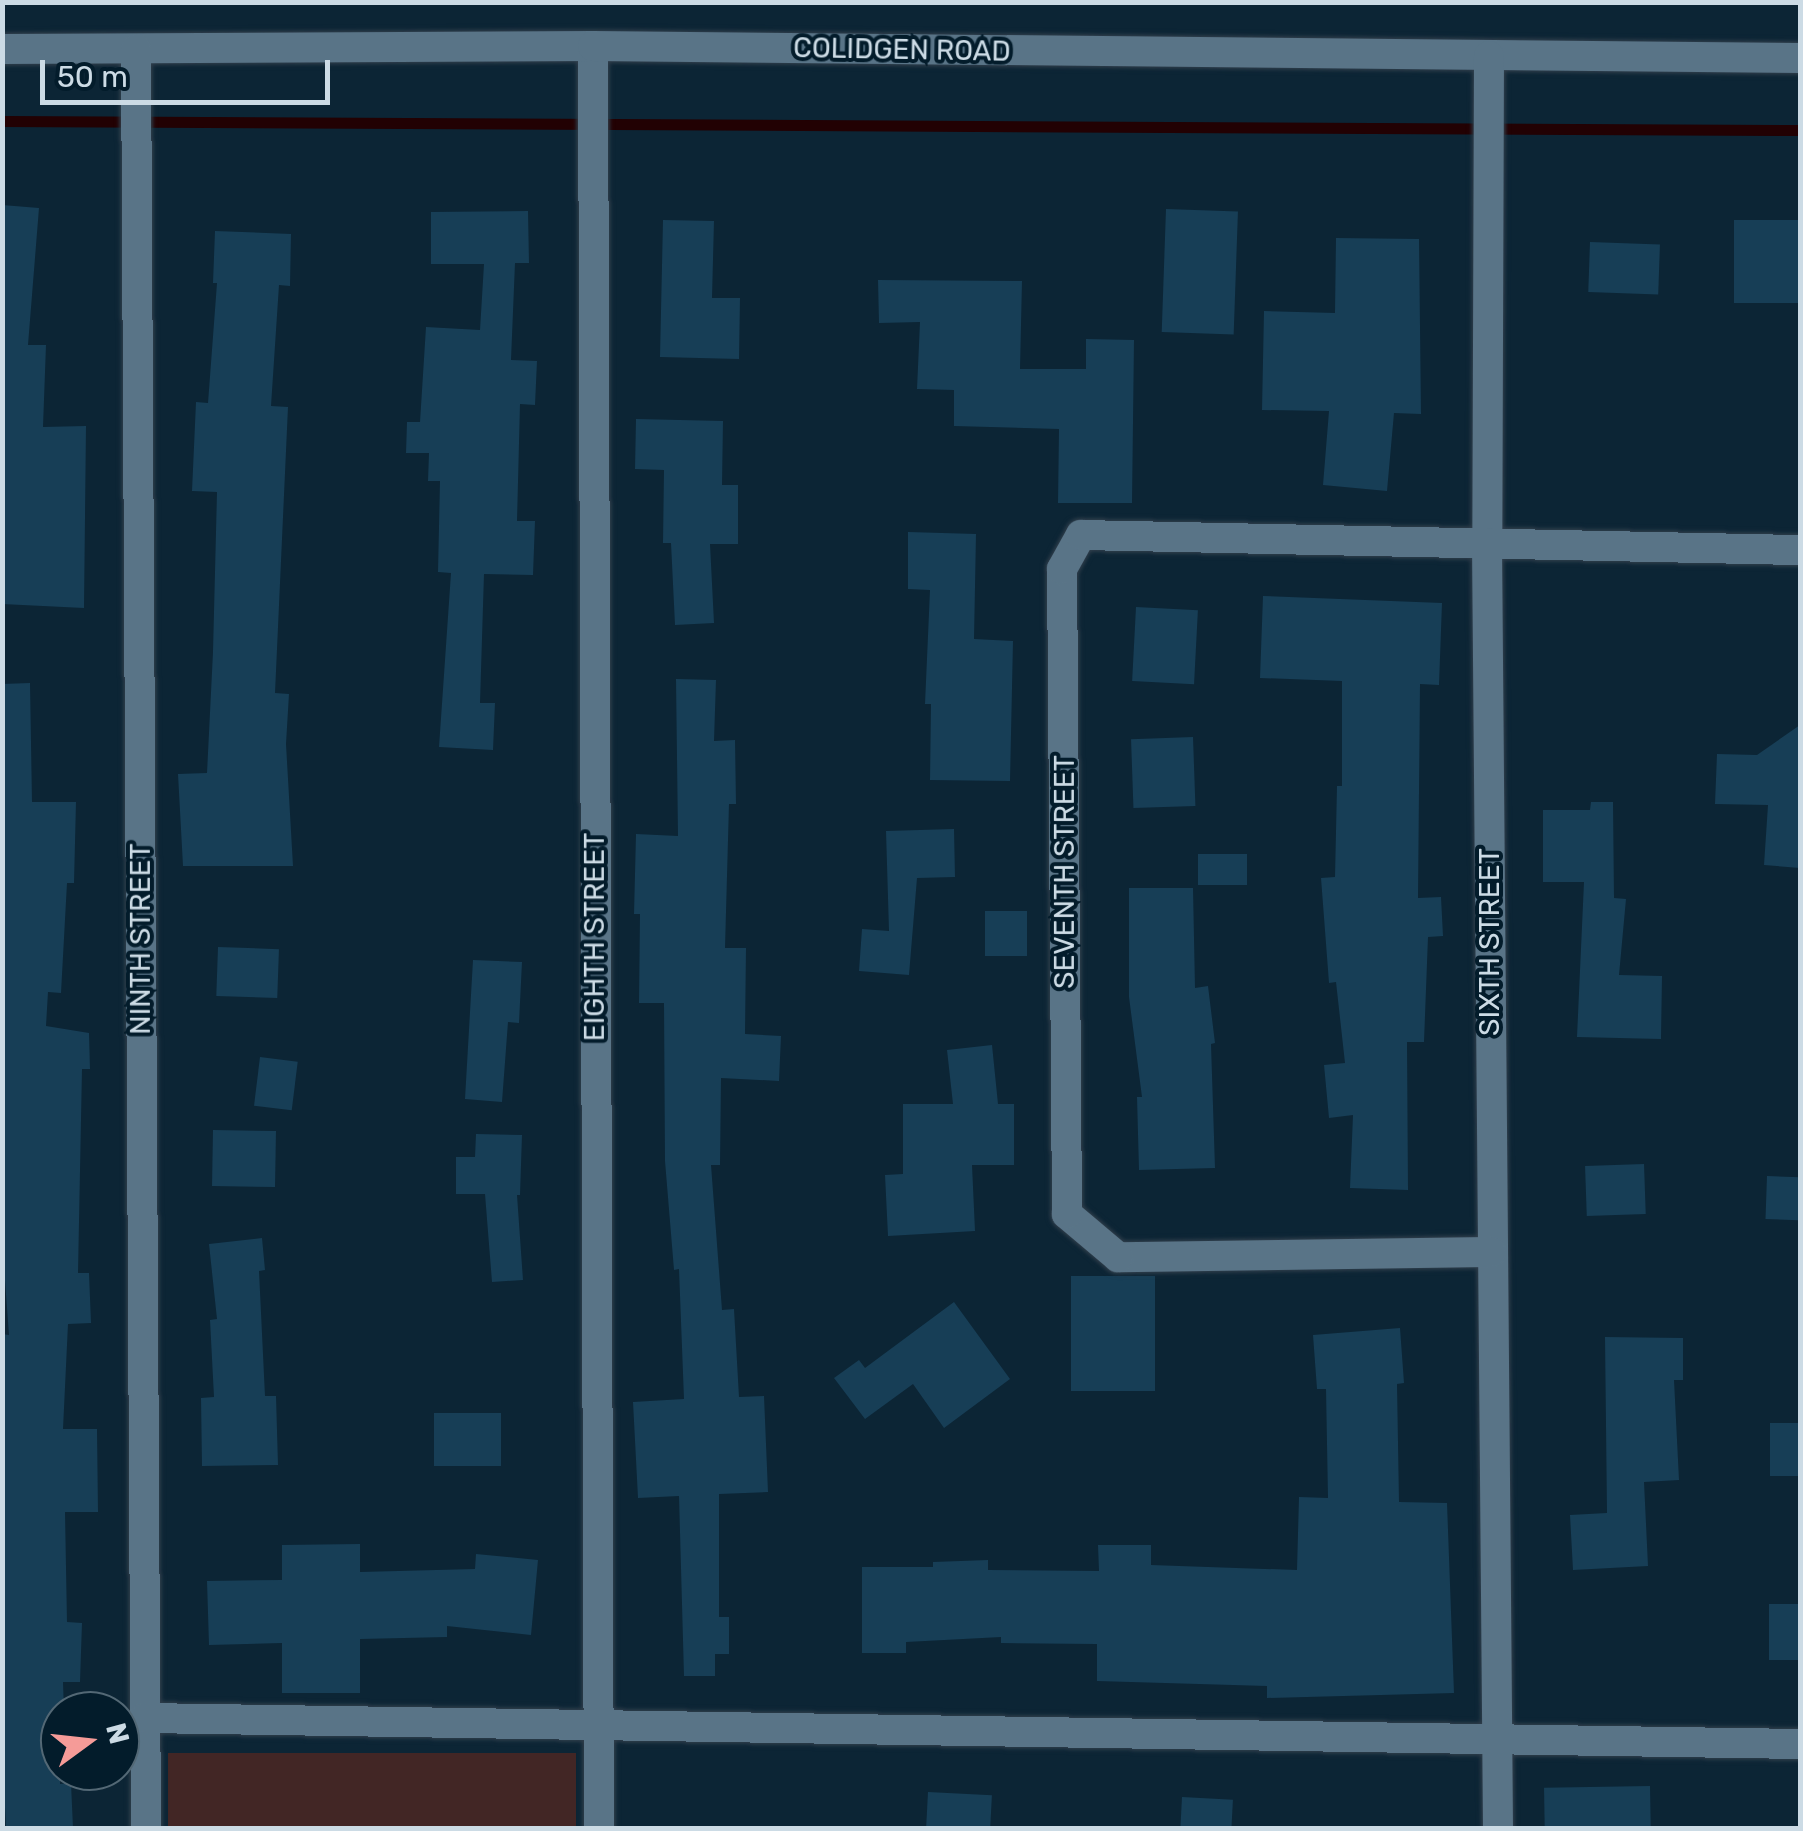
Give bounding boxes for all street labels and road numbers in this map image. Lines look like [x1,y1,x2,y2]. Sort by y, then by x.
street label: COLIDGEN ROAD [793,31,1011,69]
street label: SEVENTH STREET [1048,755,1082,989]
street label: EIGHTH STREET [578,833,612,1041]
street label: NINTH STREET [124,843,158,1035]
street label: SIXTH STREET [1473,848,1507,1036]

